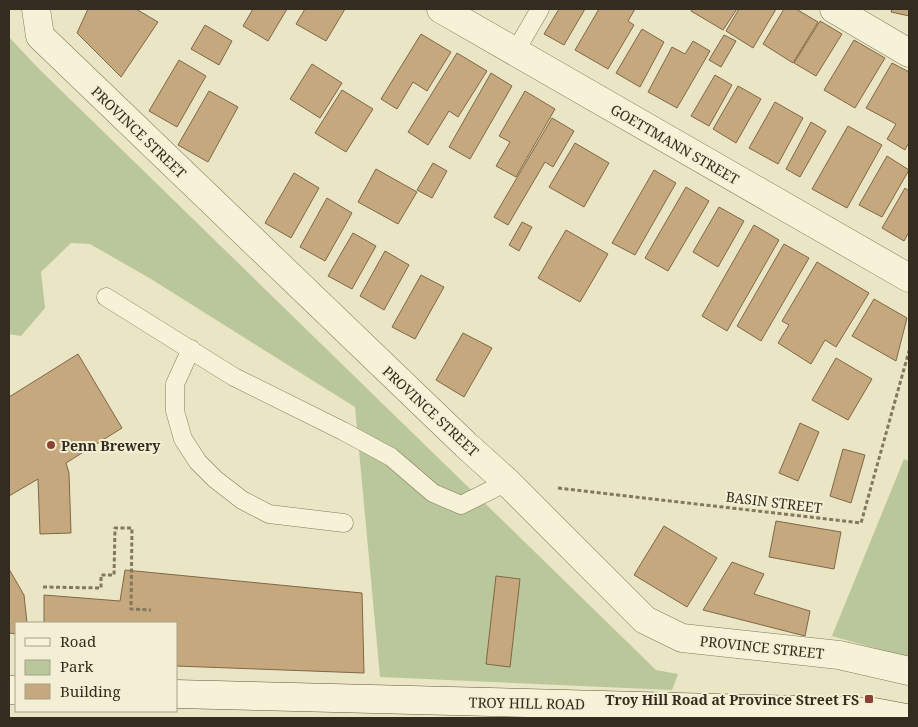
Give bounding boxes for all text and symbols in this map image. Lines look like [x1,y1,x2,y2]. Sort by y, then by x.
street label: PROVINCE STREET [88,82,191,182]
street label: GOETTMANN STREET [607,99,743,189]
street label: PROVINCE STREET [379,361,483,461]
place label: Penn Brewery [61,436,161,455]
marker: Penn Brewery [45,439,57,451]
street label: BASIN STREET [725,487,824,517]
legend [15,622,178,712]
text: Road [60,631,96,651]
street label: PROVINCE STREET [699,631,825,663]
text: Park [60,656,94,676]
text: Building [60,681,121,701]
place label: Troy Hill Road at Province Street FS [605,690,859,709]
street label: TROY HILL ROAD [469,692,585,714]
marker: Troy Hill Road at Province Street FS [863,693,875,705]

